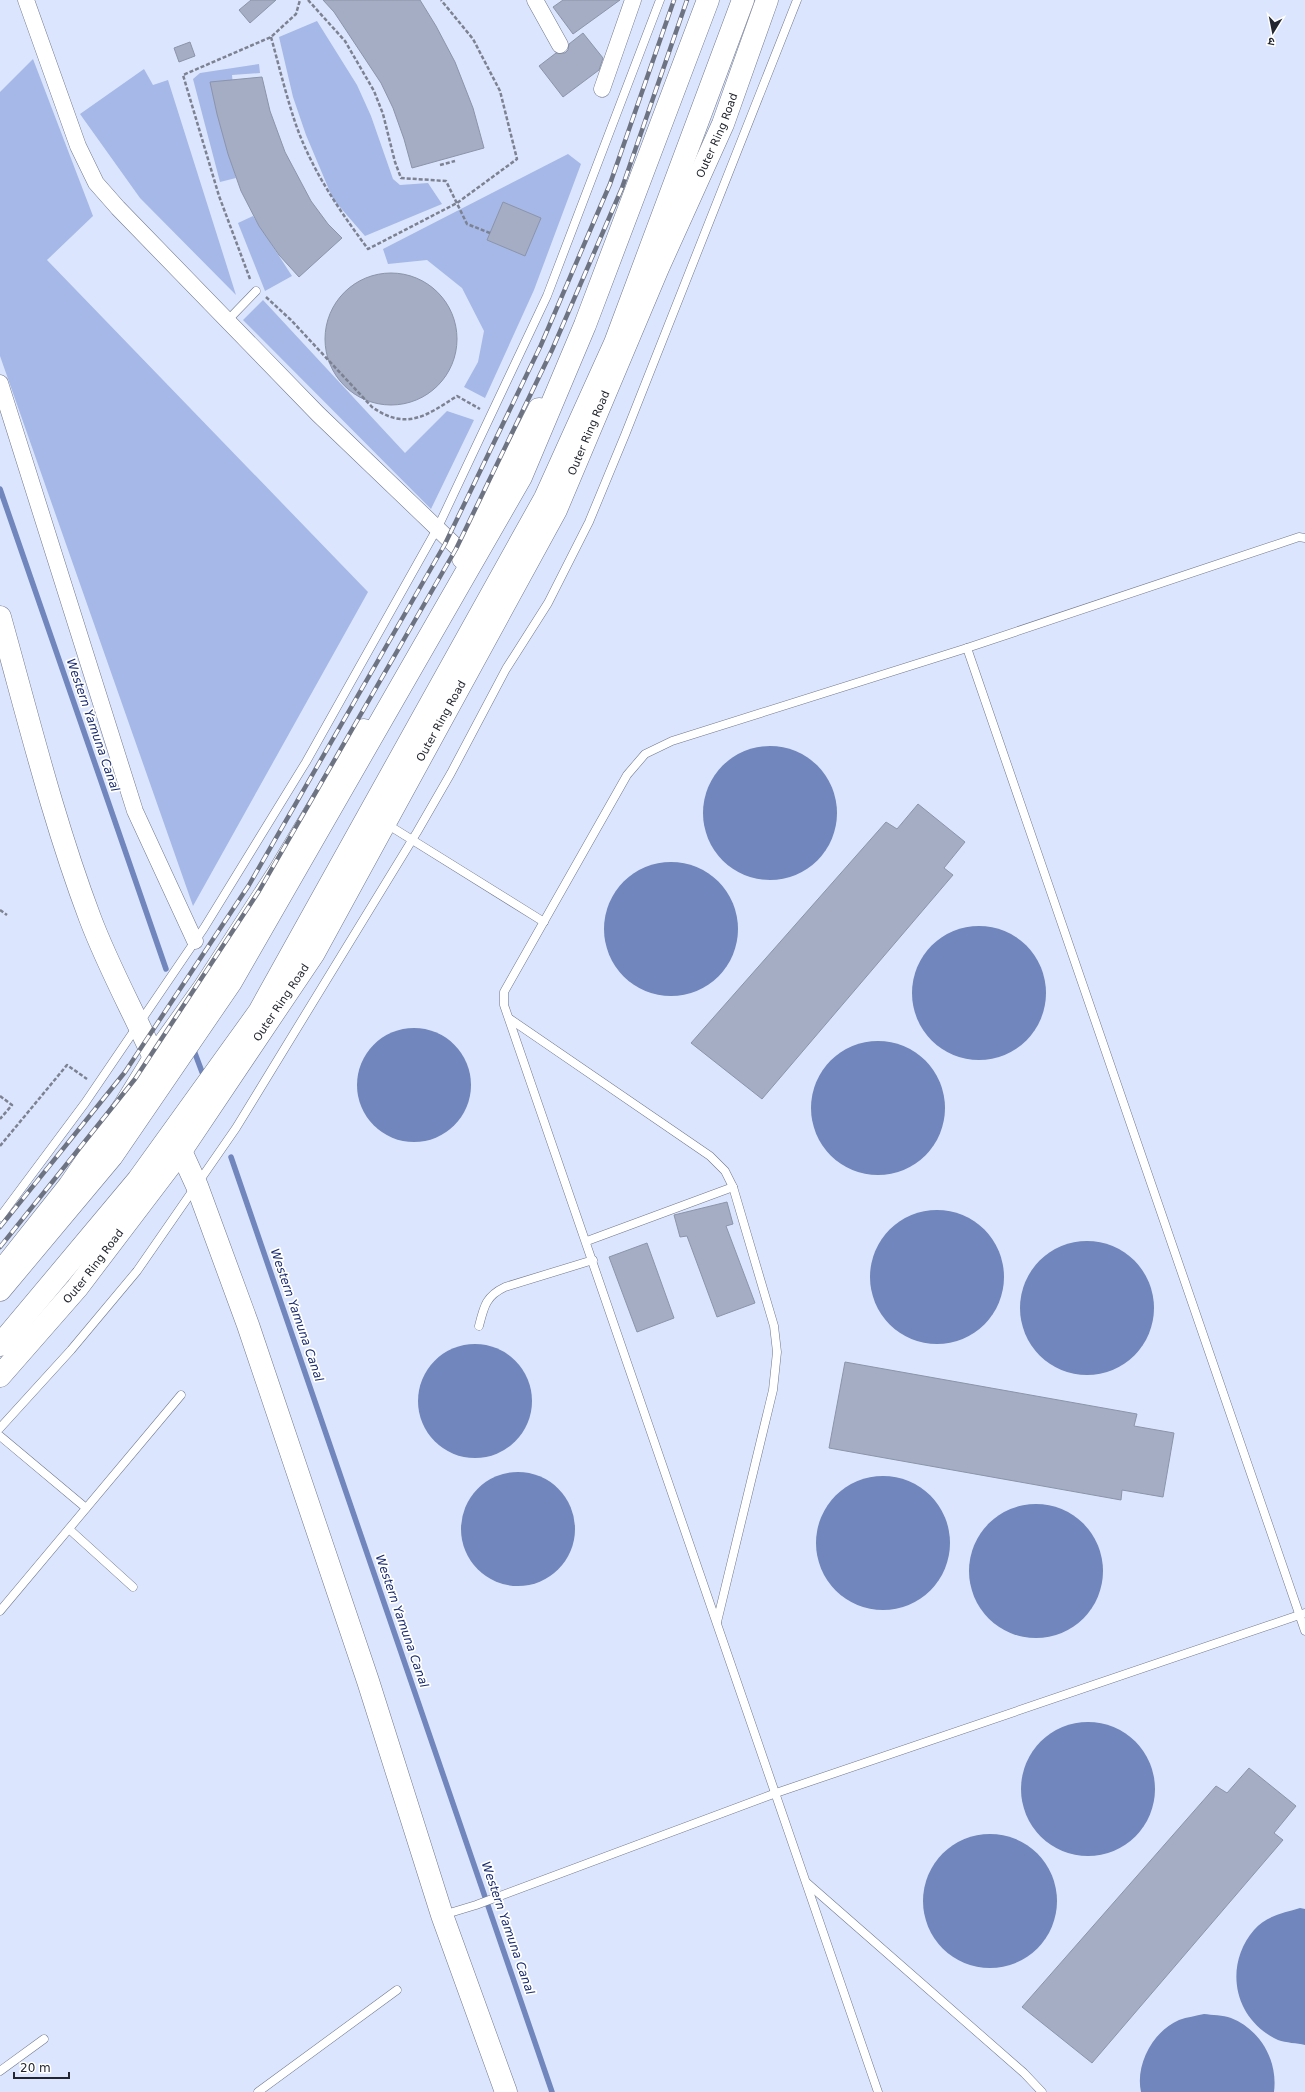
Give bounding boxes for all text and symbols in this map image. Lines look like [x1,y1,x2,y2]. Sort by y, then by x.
north arrow [1253,12,1293,52]
text: उ [1266,34,1276,48]
street label: Outer Ring Road [693,91,740,180]
street label: Outer Ring Road [565,389,612,477]
water label: Western Yamuna Canal [64,657,123,794]
street label: Outer Ring Road [413,678,468,764]
street label: Outer Ring Road [250,961,312,1044]
street label: Outer Ring Road [60,1226,126,1306]
water label: Western Yamuna Canal [268,1247,327,1384]
water label: Western Yamuna Canal [373,1553,432,1690]
water label: Western Yamuna Canal [479,1860,538,1997]
scale bar [14,2054,69,2080]
text: 20 m [20,2061,51,2075]

